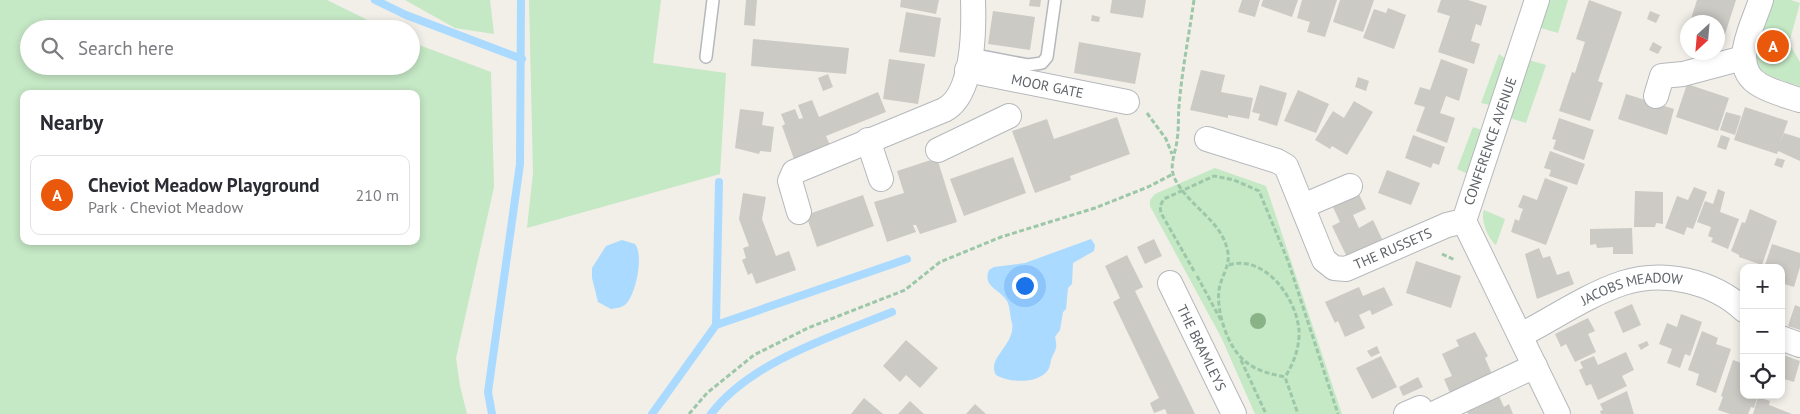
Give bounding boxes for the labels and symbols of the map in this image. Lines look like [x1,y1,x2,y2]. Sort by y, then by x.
north arrow [1680,15,1725,60]
pin: A [1757,27,1789,65]
street label: MOOR GATE [1010,70,1085,102]
street label: CONFERENCE AVENUE [1460,74,1520,208]
street label: THE RUSSETS [1351,224,1435,274]
street label: JACOBS MEADOW [1577,269,1684,310]
your location [1012,273,1038,299]
street label: THE BRAMLEYS [1173,302,1230,394]

